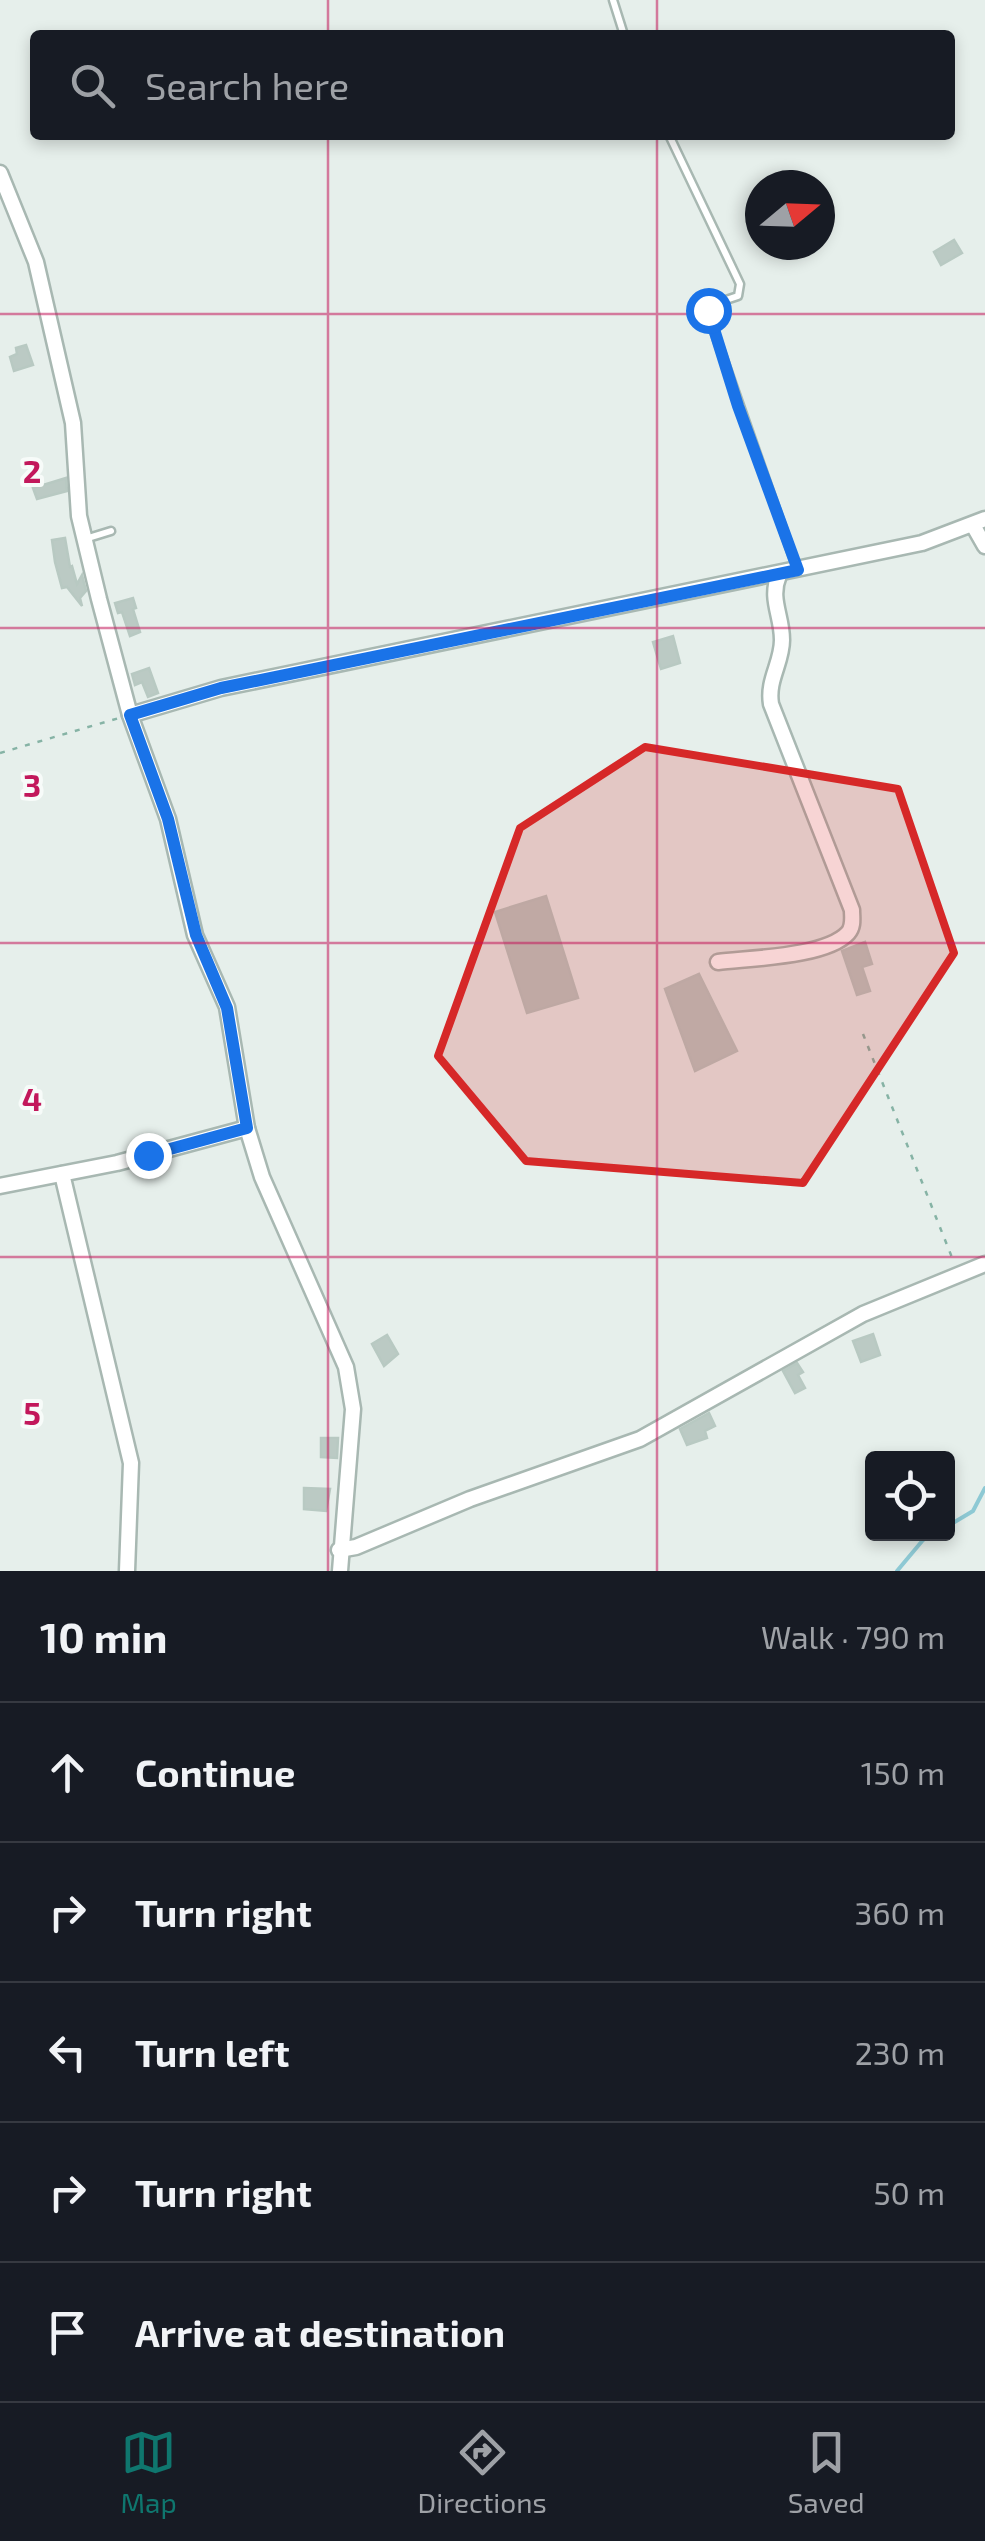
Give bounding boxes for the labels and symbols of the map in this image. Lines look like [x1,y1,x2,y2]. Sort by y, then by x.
north arrow [745,170,835,260]
route start [686,288,732,334]
text: 2 [23,451,41,489]
text: 3 [23,765,41,803]
text: 4 [22,1079,42,1117]
route end [126,1133,172,1179]
text: 5 [23,1393,41,1431]

